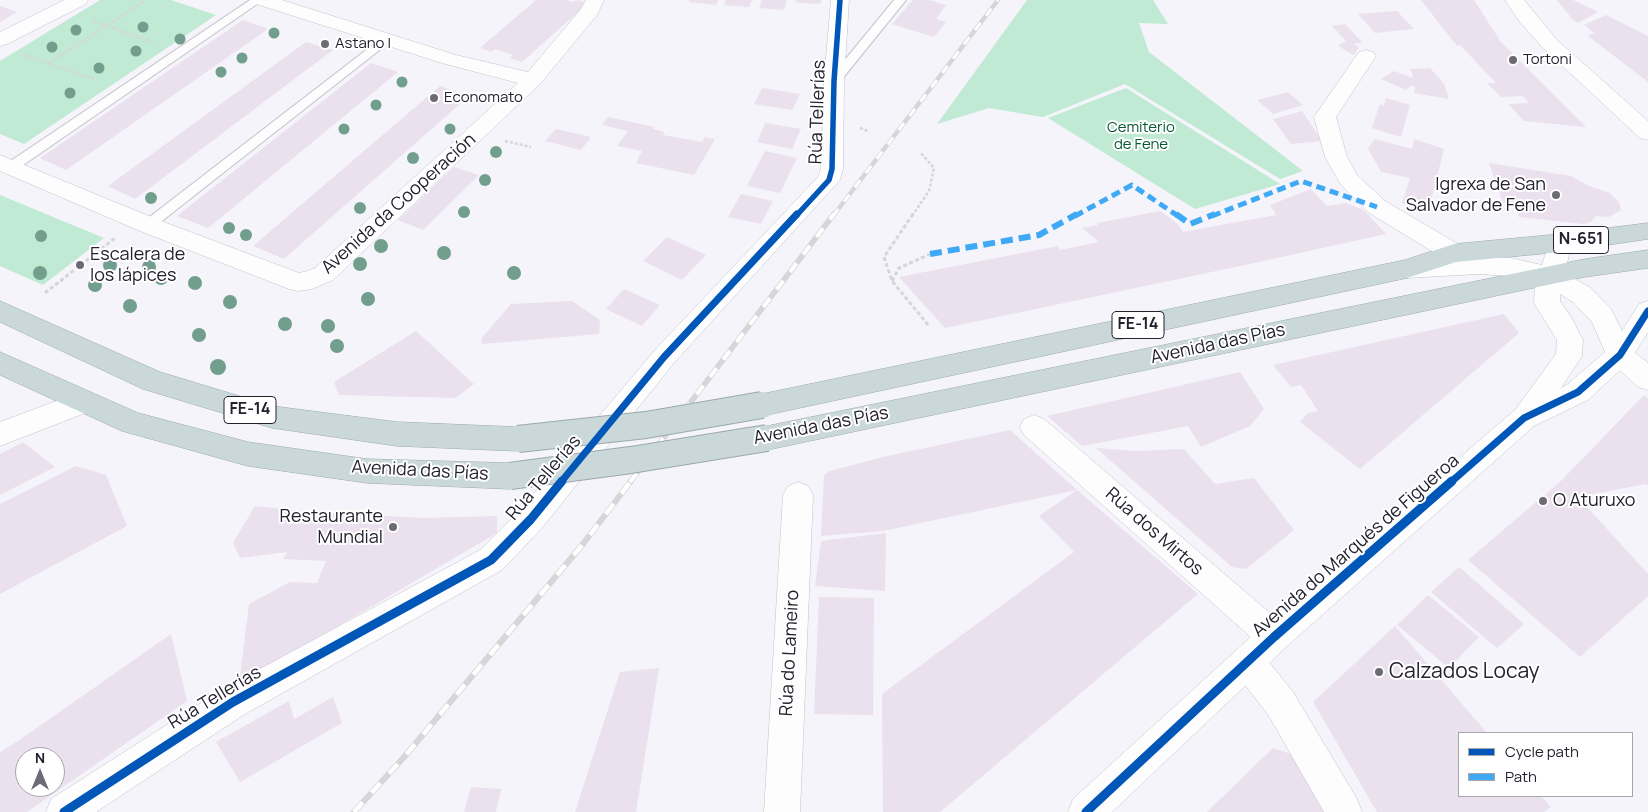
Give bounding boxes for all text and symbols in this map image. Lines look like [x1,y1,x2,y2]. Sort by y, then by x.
place label: Astano I [335,35,391,53]
marker: Astano I [319,38,331,50]
place label: Tortoni [1523,51,1572,69]
marker: Tortoni [1507,54,1519,66]
street label: Rúa Tellerías [805,59,831,165]
place label: Economato [444,89,523,107]
marker: Economato [428,92,440,104]
park label: Cemiterio de Fene [1107,119,1175,154]
street label: Avenida da Cooperación [318,129,480,279]
place label: Igrexa de San Salvador de Fene [1406,174,1546,216]
marker: Igrexa de San Salvador de Fene [1550,189,1562,201]
road number: N-651 [1554,226,1608,254]
place label: Escalera de los lápices [90,244,185,286]
marker: Escalera de los lápices [74,259,86,271]
road number: FE-14 [1112,312,1164,338]
street label: Avenida das Pías [1149,319,1287,369]
road number: FE-14 [224,396,276,424]
street label: Avenida das Pías [752,402,890,450]
street label: Rúa Tellerías [502,431,586,525]
street label: Avenida do Marqués de Figueroa [1248,450,1464,642]
street label: Avenida das Pías [351,457,489,485]
street label: Rúa dos Mirtos [1101,484,1207,580]
place label: O Aturuxo [1553,490,1636,512]
marker: O Aturuxo [1537,495,1549,507]
place label: Restaurante Mundial [280,506,383,548]
marker: Restaurante Mundial [387,521,399,533]
street label: Rúa do Lameiro [776,589,804,717]
place label: Calzados Locay [1389,659,1540,685]
street label: Rúa Tellerías [165,662,265,734]
marker: Calzados Locay [1373,666,1385,678]
legend [1458,732,1633,797]
text: Cycle path [1505,741,1579,762]
north arrow [15,747,65,797]
text: N [35,748,45,767]
text: Path [1505,766,1537,787]

